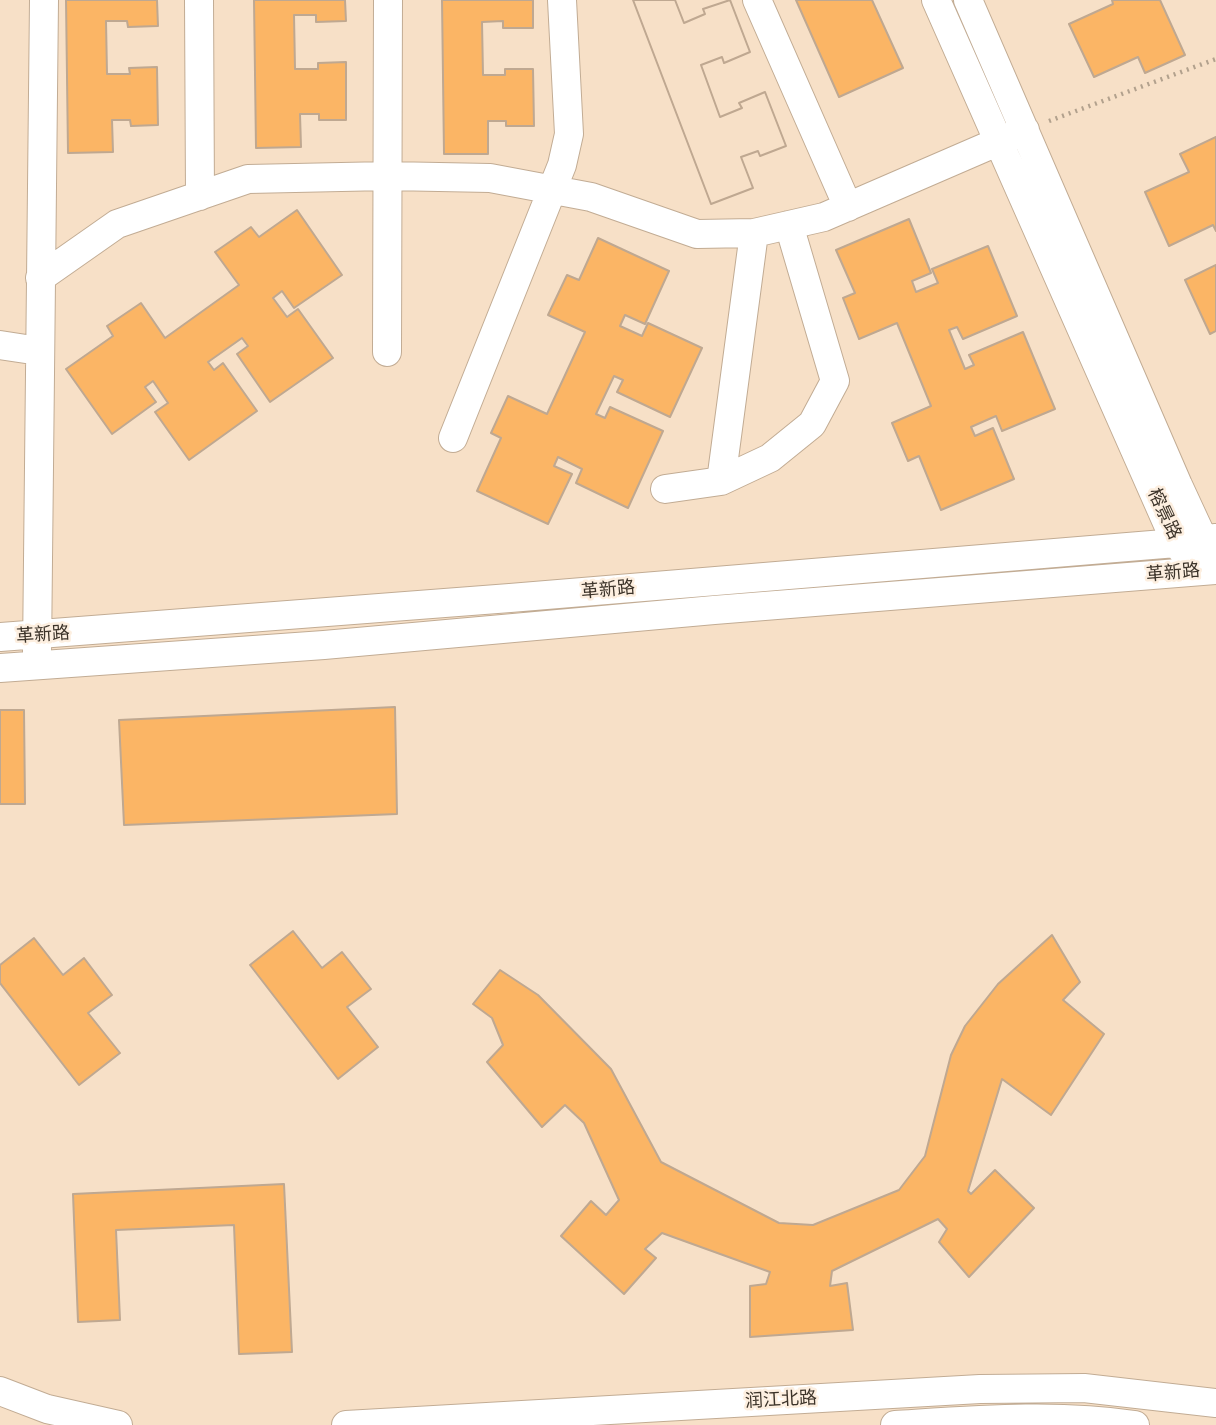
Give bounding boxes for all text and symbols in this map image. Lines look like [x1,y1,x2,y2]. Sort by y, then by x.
street label: 榕景路 [1143,485,1185,543]
street label: 革新路 [1145,560,1201,586]
street label: 革新路 [580,577,636,603]
street label: 革新路 [15,622,71,648]
street label: 润江北路 [744,1387,818,1413]

